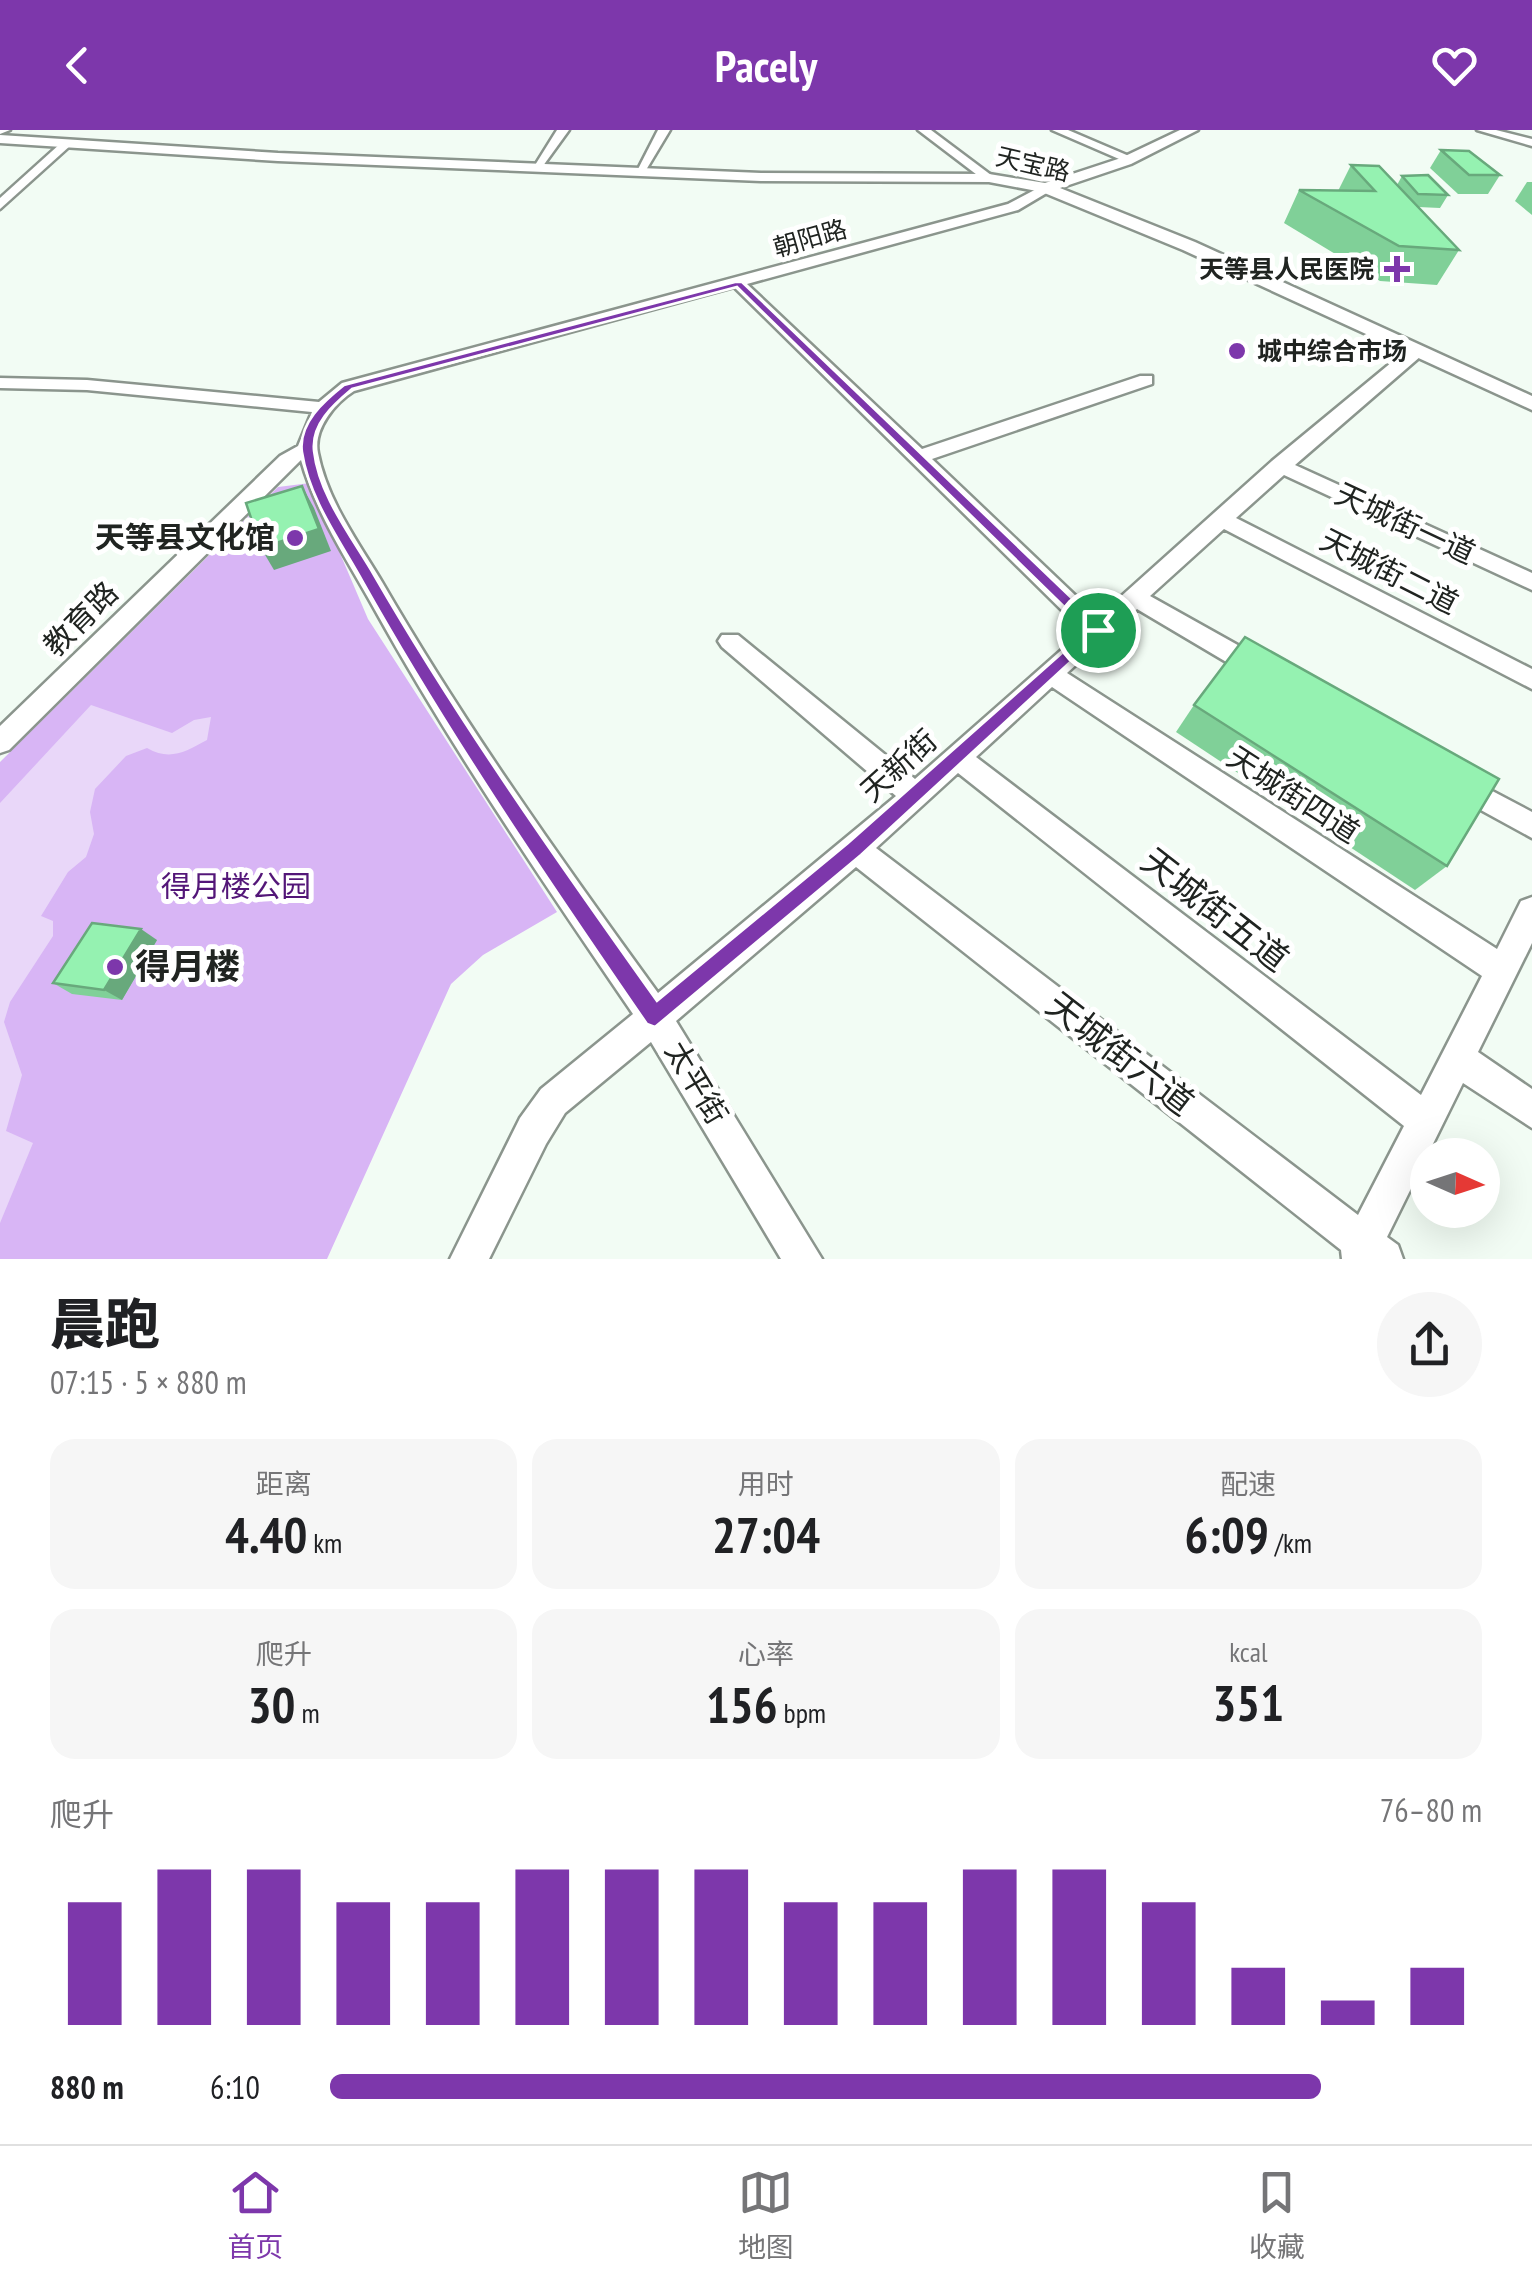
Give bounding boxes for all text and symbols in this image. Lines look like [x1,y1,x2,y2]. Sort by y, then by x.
text: Pacely [715,36,817,94]
icon: back [50,38,105,93]
icon: heart [1427,38,1482,93]
street label: 天宝路 [993,140,1073,188]
street label: 朝阳路 [770,212,850,264]
place label: 天等县人民医院 [1199,253,1374,285]
marker: 天等县人民医院 [1384,256,1410,282]
place label: 城中综合市场 [1257,335,1407,367]
marker: 城中综合市场 [1226,340,1248,362]
street label: 天城街一道 [1329,473,1482,572]
place label: 天等县文化馆 [95,517,275,556]
street label: 天城街二道 [1314,519,1465,622]
marker: 天等县文化馆 [284,527,306,549]
street label: 教育路 [34,572,126,664]
pin [1056,588,1141,673]
icon: arrive [1071,603,1126,658]
street label: 天新街 [852,720,944,809]
street label: 天城街四道 [1220,737,1367,851]
street label: 天城街五道 [1132,837,1299,981]
park label: 得月楼公园 [161,866,311,905]
place label: 得月楼 [135,943,240,989]
marker: 得月楼 [104,956,126,978]
street label: 天城街六道 [1037,981,1204,1125]
street label: 太平街 [657,1034,737,1131]
north arrow [1410,1138,1500,1228]
map controls [1410,1138,1500,1228]
text: 晨跑 [50,1288,160,1359]
button: share [1377,1292,1482,1397]
text: 07:15 · 5 × 880 m [50,1361,247,1403]
text: 距离 [256,1465,312,1502]
text: 用时 [738,1465,794,1502]
text: 配速 [1220,1465,1276,1502]
text: 4.40 [225,1502,307,1567]
text: 27:04 [712,1502,820,1567]
text: 6:09 [1185,1502,1269,1567]
text: km [307,1524,342,1561]
text: /km [1269,1524,1312,1561]
text: kcal [1229,1633,1267,1670]
text: 爬升 [256,1635,312,1672]
text: 心率 [738,1635,794,1672]
text: 351 [1212,1670,1284,1735]
text: 30 [248,1672,295,1737]
text: 156 [706,1672,778,1737]
text: m [295,1694,320,1731]
text: bpm [778,1694,826,1731]
text: 76–80 m [1380,1789,1482,1831]
text: 爬升 [50,1793,114,1835]
text: 880 m [50,2066,124,2108]
text: 6:10 [210,2066,260,2108]
tab: 首页 [227,2165,283,2265]
tab: 地图 [738,2165,794,2265]
tab: 收藏 [1249,2165,1305,2265]

